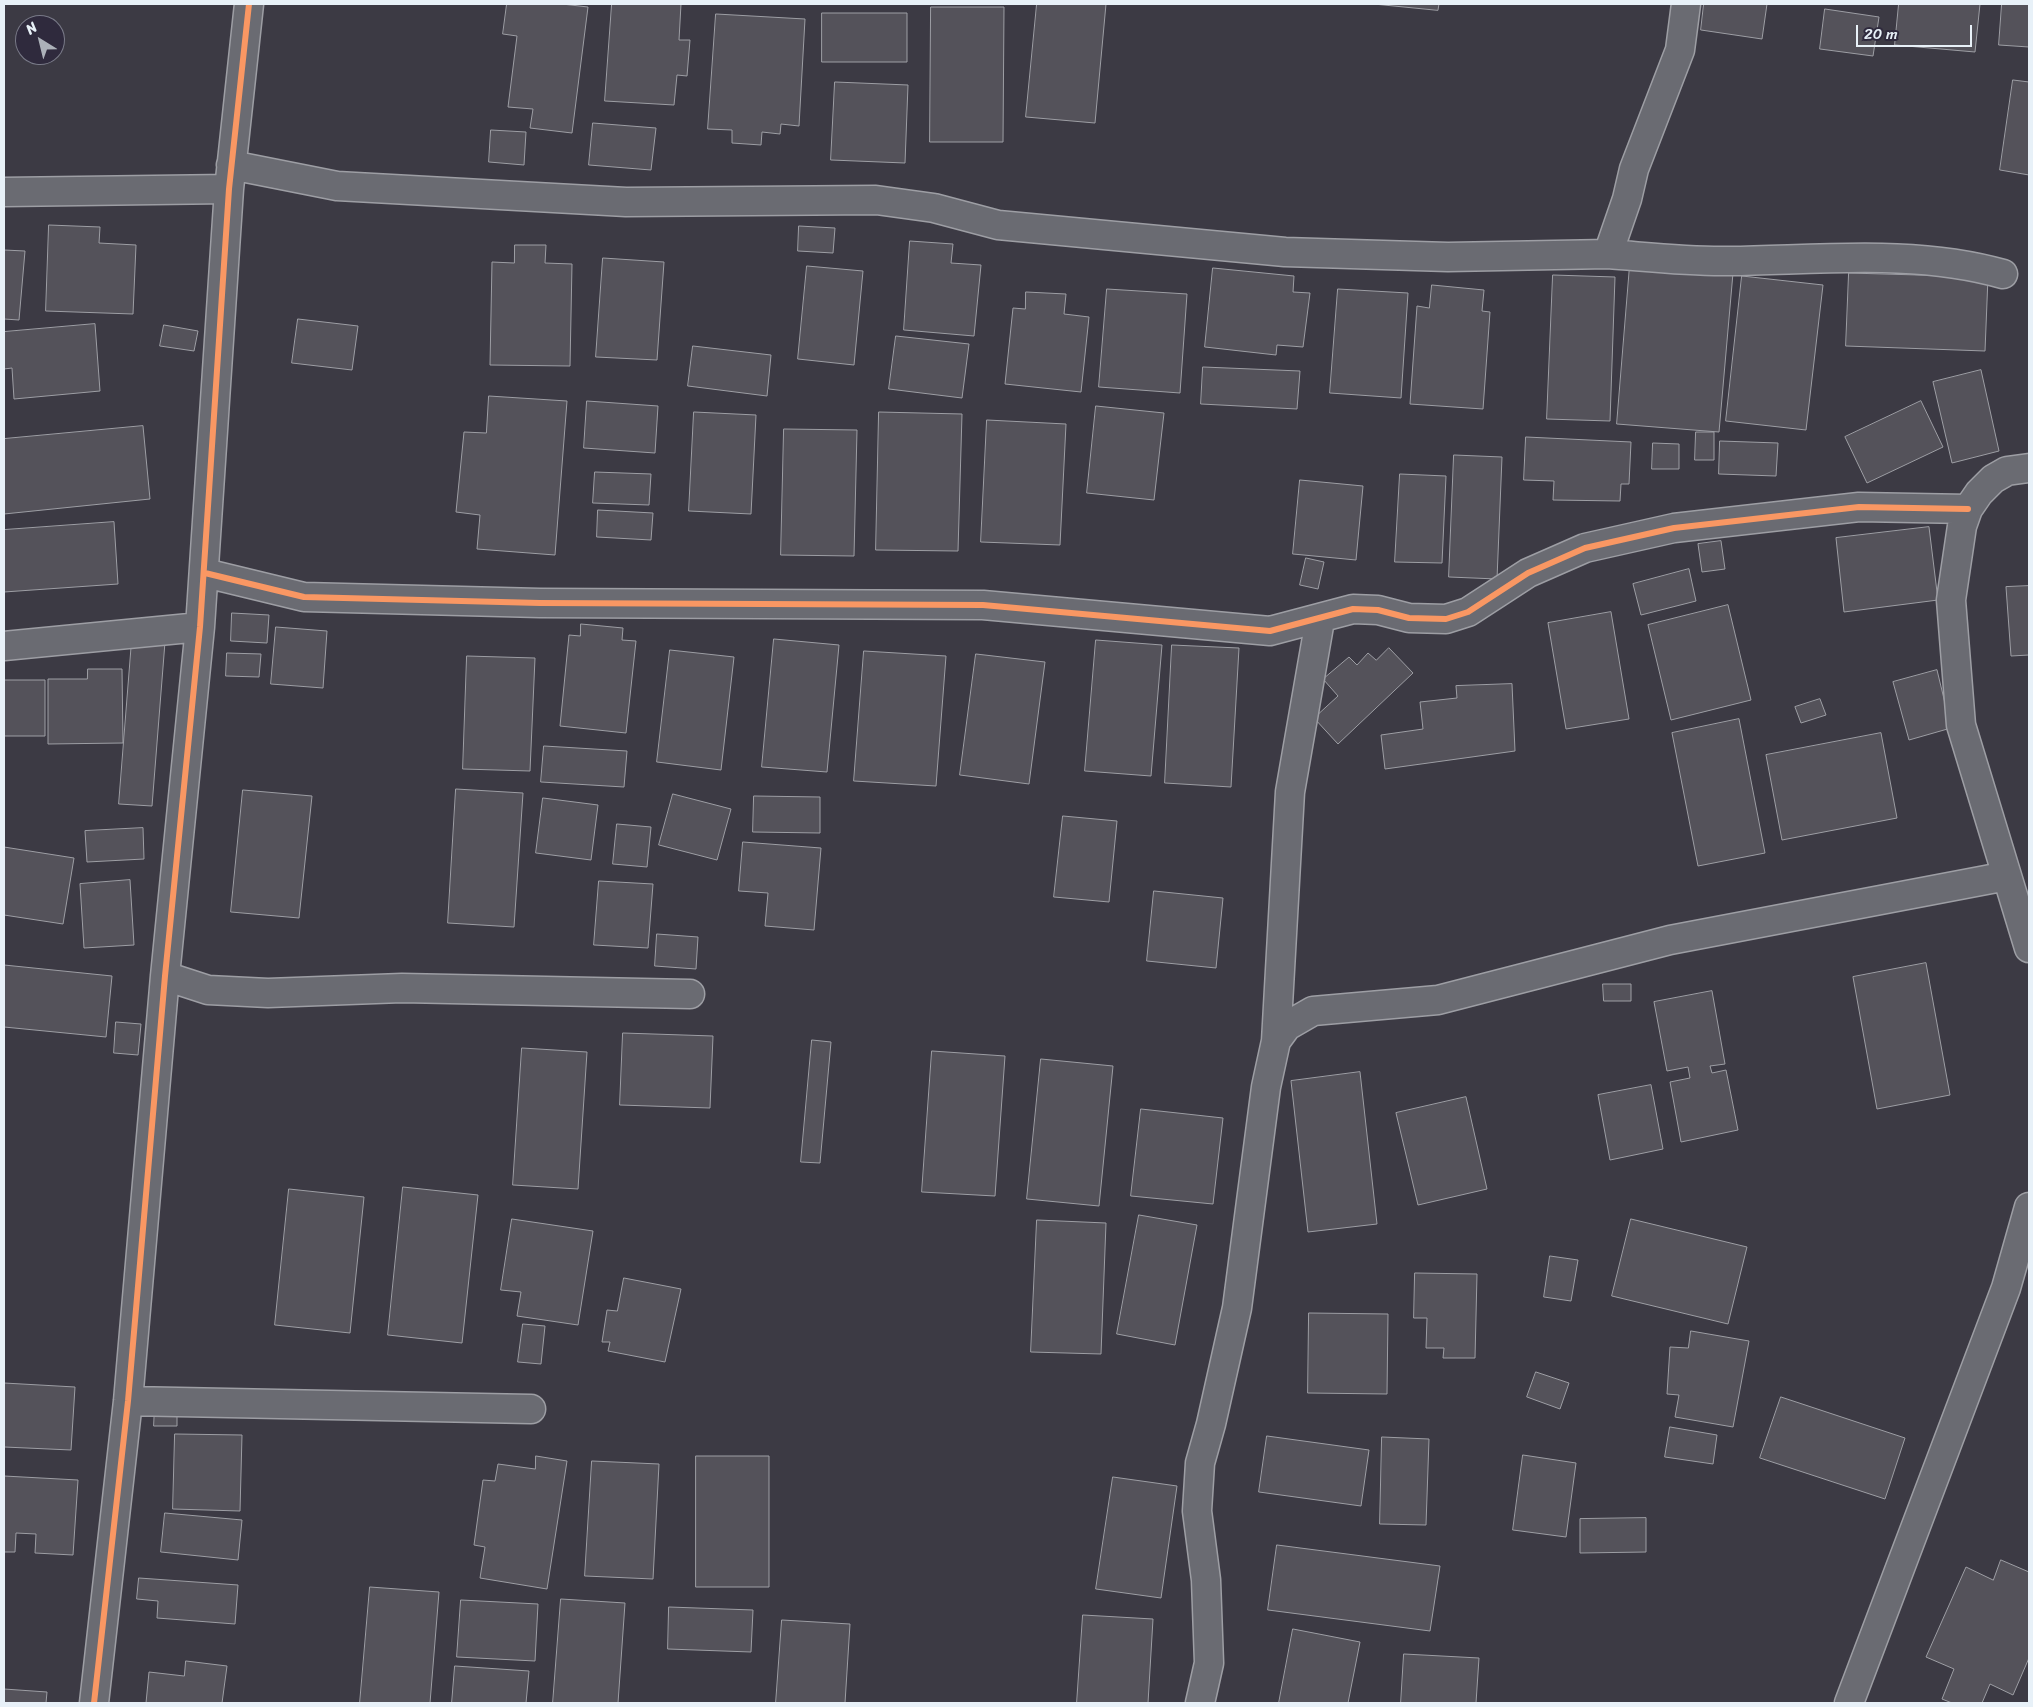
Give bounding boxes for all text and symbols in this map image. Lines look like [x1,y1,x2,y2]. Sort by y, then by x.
north arrow [15,15,65,65]
text: N [20,15,43,41]
scale bar [1858,15,1974,47]
text: 20 m [1864,21,1898,47]

